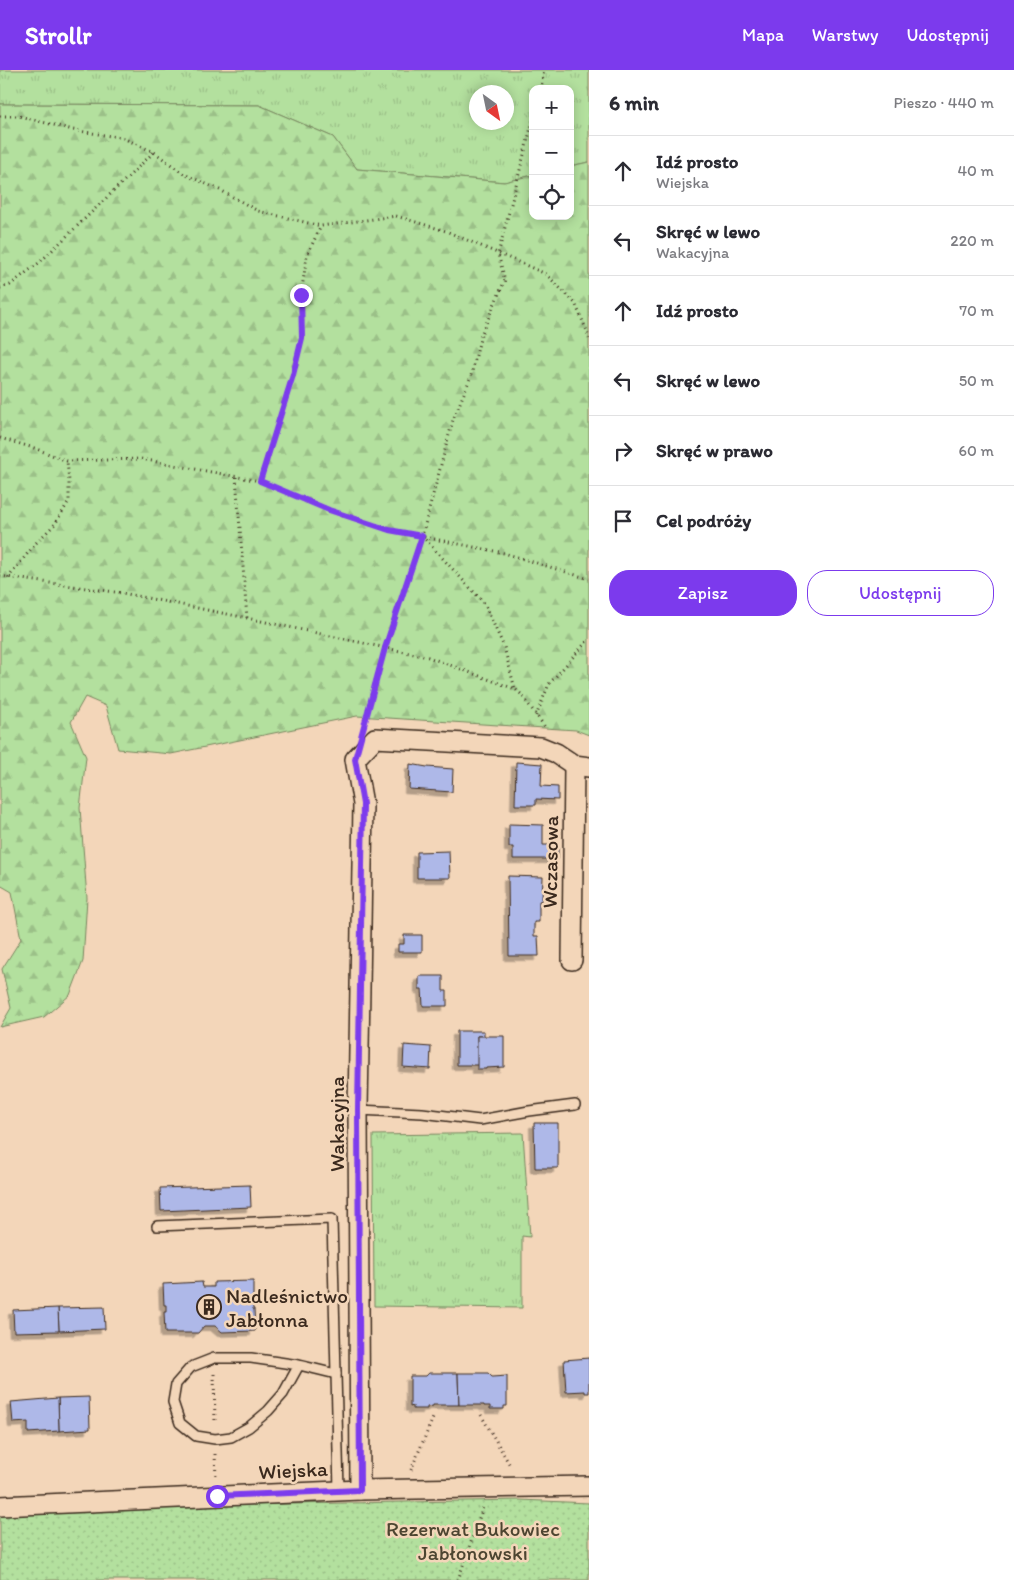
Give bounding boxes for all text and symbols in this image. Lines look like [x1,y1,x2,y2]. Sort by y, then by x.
text: Strollr [25,21,91,50]
text: Mapa [742,24,784,46]
text: Warstwy [812,24,879,46]
text: Udostępnij [907,24,989,46]
north arrow [469,85,514,130]
map controls [529,85,574,220]
button: + [529,85,574,130]
text: 6 min [609,90,659,115]
text: Pieszo · 440 m [893,93,994,112]
button: − [529,130,574,175]
text: Idź prosto [656,150,739,173]
icon: ahead [609,157,637,185]
text: 40 m [957,161,994,180]
text: Wiejska [656,173,709,192]
button: locate [529,175,574,220]
text: Skręć w lewo [656,220,760,243]
icon: left [609,227,637,255]
text: 220 m [950,231,994,250]
text: Wakacyjna [656,243,729,262]
route end [290,284,313,307]
icon: ahead [609,297,637,325]
text: Idź prosto [656,299,739,322]
text: 70 m [959,301,994,320]
icon: left [609,367,637,395]
text: Skręć w lewo [656,369,760,392]
text: 50 m [959,371,994,390]
icon: right [609,437,637,465]
text: Skręć w prawo [656,439,773,462]
text: 60 m [959,441,994,460]
icon: arrive [609,507,637,535]
text: Cel podróży [656,509,751,532]
button: Zapisz [609,570,797,616]
button: Udostępnij [807,570,994,616]
street label: Wczasowa [537,815,563,909]
street label: Wakacyjna [324,1076,349,1172]
place label: Nadleśnictwo Jabłonna [226,1283,348,1332]
building icon: Nadleśnictwo Jabłonna [196,1294,222,1320]
street label: Wiejska [258,1456,329,1484]
route start [206,1485,229,1508]
park label: Rezerwat Bukowiec Jabłonowski [386,1516,560,1565]

